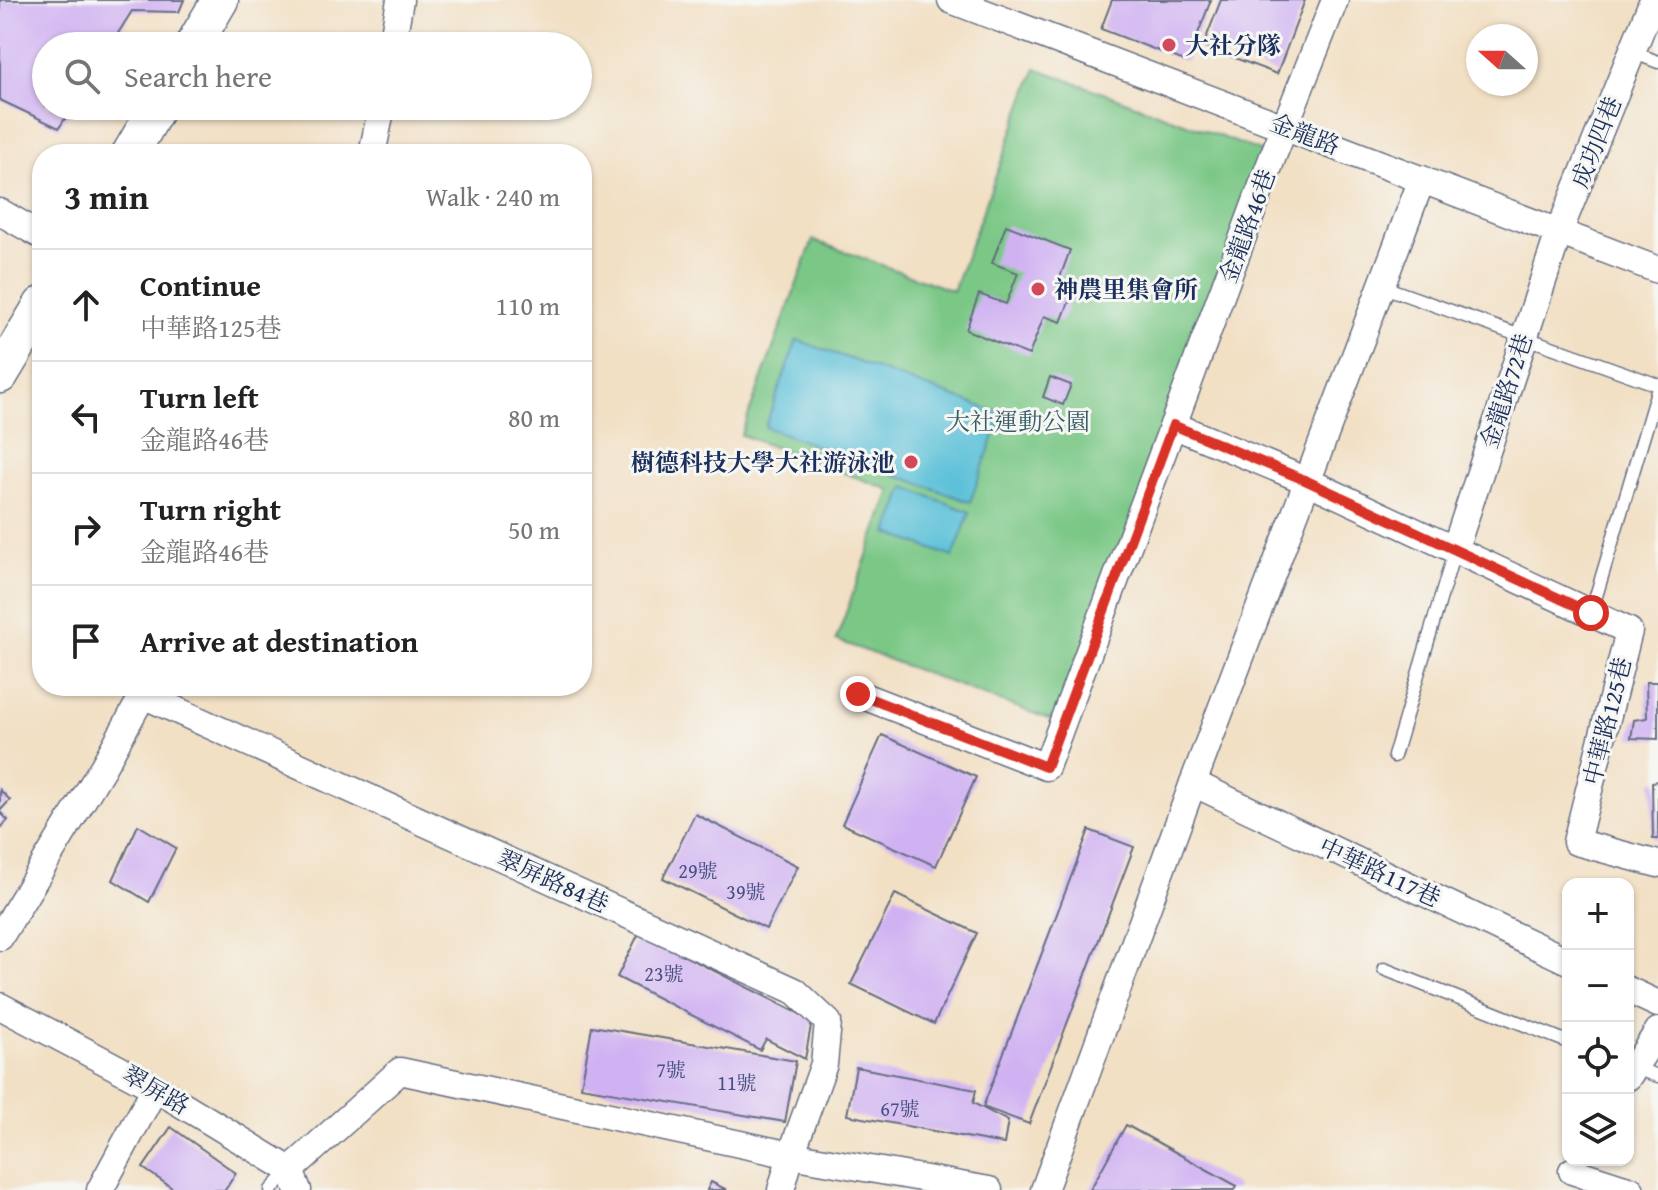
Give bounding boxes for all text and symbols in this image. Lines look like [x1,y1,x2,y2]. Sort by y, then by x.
north arrow [1466,24,1538,96]
place label: 大社分隊 [1185,28,1281,63]
search box [32,32,592,120]
marker: 大社分隊 [1160,36,1178,54]
icon: search [60,54,104,98]
text: Search here [124,54,272,98]
street label: 成功四巷 [1562,91,1630,193]
street label: 金龍路 [1265,105,1345,163]
street label: 金龍路46巷 [1210,164,1284,288]
text: 3 min [64,172,149,221]
text: Walk · 240 m [426,177,560,216]
text: Continue [140,263,261,307]
place label: 神農里集會所 [1054,272,1198,307]
marker: 神農里集會所 [1029,280,1047,298]
icon: ahead [64,283,108,327]
text: 110 m [495,286,560,325]
text: 中華路125巷 [140,308,282,347]
street label: 金龍路72巷 [1471,329,1541,453]
text: Turn left [140,375,259,419]
icon: left [64,395,108,439]
text: 80 m [508,398,560,437]
park label: 大社運動公園 [946,404,1090,439]
text: 金龍路46巷 [140,420,269,459]
place label: 樹德科技大學大社游泳池 [631,445,895,480]
marker: 樹德科技大學大社游泳池 [902,453,920,471]
text: Turn right [140,487,281,531]
icon: right [64,507,108,551]
text: 50 m [508,510,560,549]
text: 金龍路46巷 [140,532,269,571]
route start [1573,595,1609,631]
icon: arrive [64,619,108,663]
text: Arrive at destination [140,619,418,663]
street label: 中華路125巷 [1574,653,1640,789]
route end [840,676,876,712]
street label: 中華路117巷 [1313,829,1447,915]
street label: 翠屏路84巷 [491,841,615,921]
house number: 29號 [678,856,718,885]
house number: 39號 [726,877,766,906]
map controls [1562,878,1634,1166]
button: + [1562,878,1634,950]
button: − [1562,950,1634,1022]
house number: 23號 [644,959,684,988]
button: locate [1562,1022,1634,1094]
house number: 7號 [656,1055,686,1084]
street label: 翠屏路 [116,1057,196,1123]
house number: 11號 [717,1068,757,1097]
house number: 67號 [880,1094,920,1123]
button: layers [1562,1094,1634,1166]

